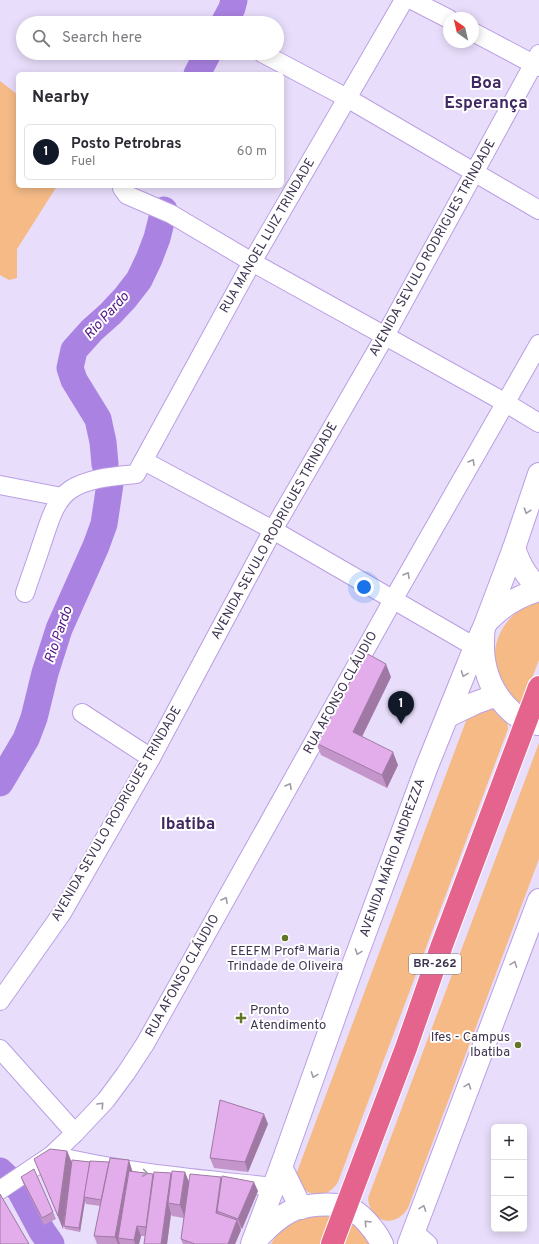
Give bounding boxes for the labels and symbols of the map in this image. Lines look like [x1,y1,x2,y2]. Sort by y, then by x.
north arrow [443,12,479,48]
district label: Boa Esperança [444,73,528,115]
street label: AVENIDA SEVULO RODRIGUES TRINDADE [366,136,500,360]
street label: RUA MANOEL LUIZ TRINDADE [217,156,319,316]
water label: Rio Pardo [81,288,133,343]
street label: AVENIDA SEVULO RODRIGUES TRINDADE [208,419,342,643]
one-way arrow [467,459,474,466]
one-way arrow [523,507,531,514]
one-way arrow [403,572,410,579]
your location [354,577,374,597]
water label: Rio Pardo [41,604,77,665]
street label: RUA AFONSO CLÁUDIO [299,628,381,757]
one-way arrow [461,670,469,677]
pin: 1 [388,691,414,724]
street label: AVENIDA SEVULO RODRIGUES TRINDADE [49,703,185,925]
street label: AVENIDA MÁRIO ANDREZZA [355,776,429,940]
one-way arrow [284,783,291,790]
district label: Ibatiba [161,814,215,836]
one-way arrow [221,896,228,904]
street label: RUA AFONSO CLÁUDIO [141,911,223,1040]
marker: EEEFM Profª Maria Trindade de Oliveira [280,933,290,943]
place label: EEEFM Profª Maria Trindade de Oliveira [227,944,343,975]
one-way arrow [354,949,362,956]
road number: BR-262 [409,954,461,974]
one-way arrow [510,961,518,968]
place label: Pronto Atendimento [250,1003,326,1034]
marker: Pronto Atendimento [235,1012,247,1024]
place label: Ifes - Campus Ibatiba [431,1030,510,1061]
marker: Ifes - Campus Ibatiba [513,1040,523,1050]
one-way arrow [311,1071,319,1078]
one-way arrow [464,1082,472,1089]
one-way arrow [97,1102,104,1110]
one-way arrow [142,1168,148,1177]
one-way arrow [419,1204,427,1211]
one-way arrow [364,1220,371,1228]

